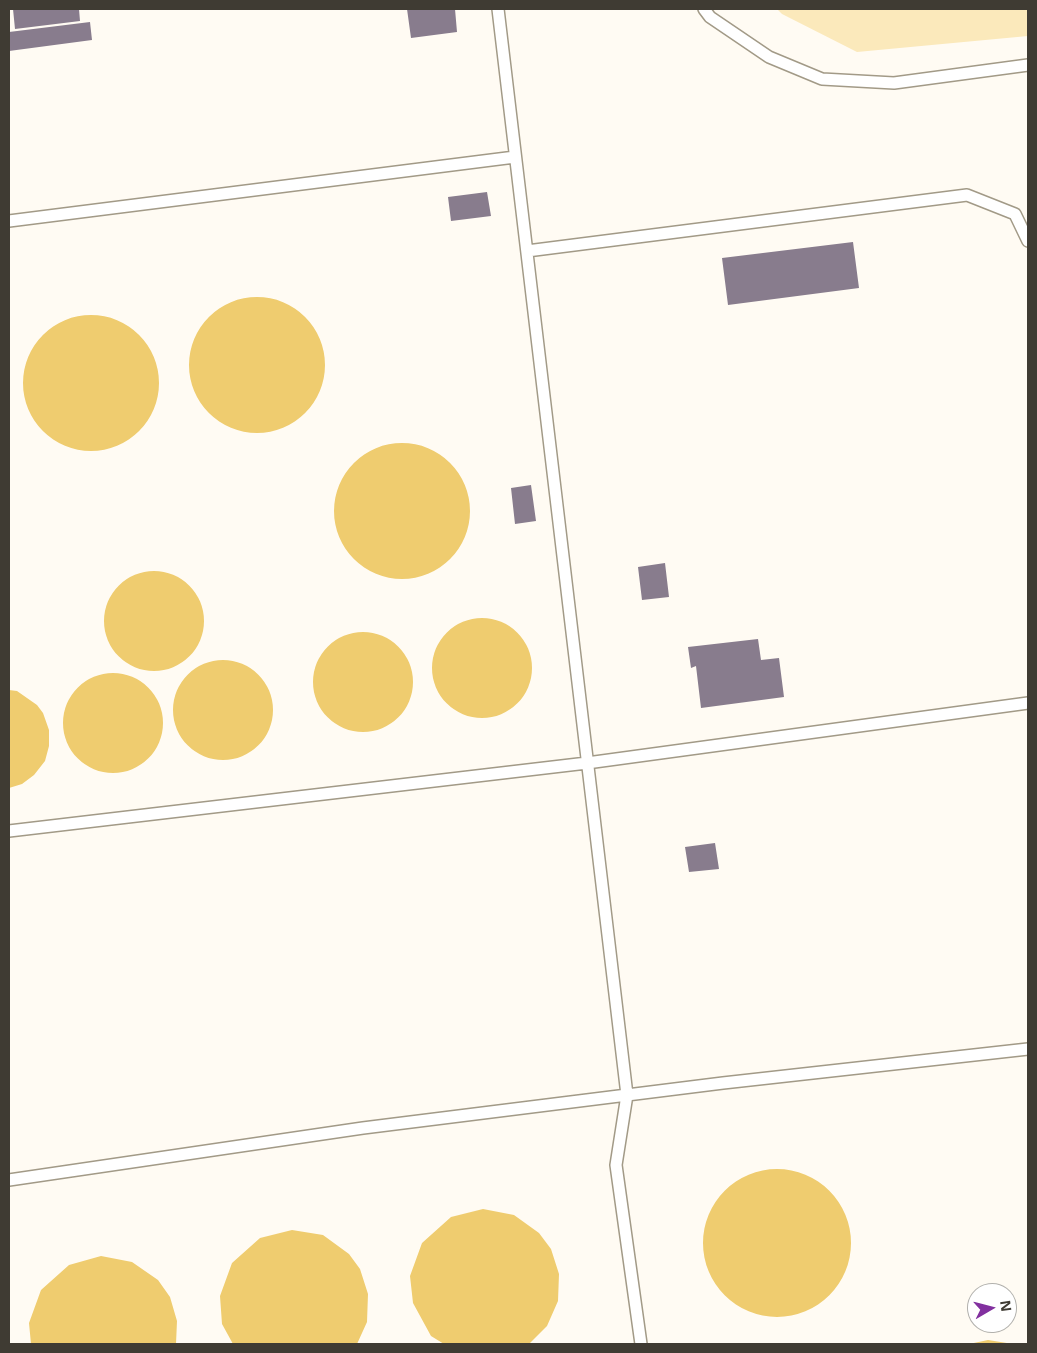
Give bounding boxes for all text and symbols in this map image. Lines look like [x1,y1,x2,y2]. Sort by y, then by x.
north arrow [967,1283,1017,1333]
text: N [996,1299,1017,1313]

